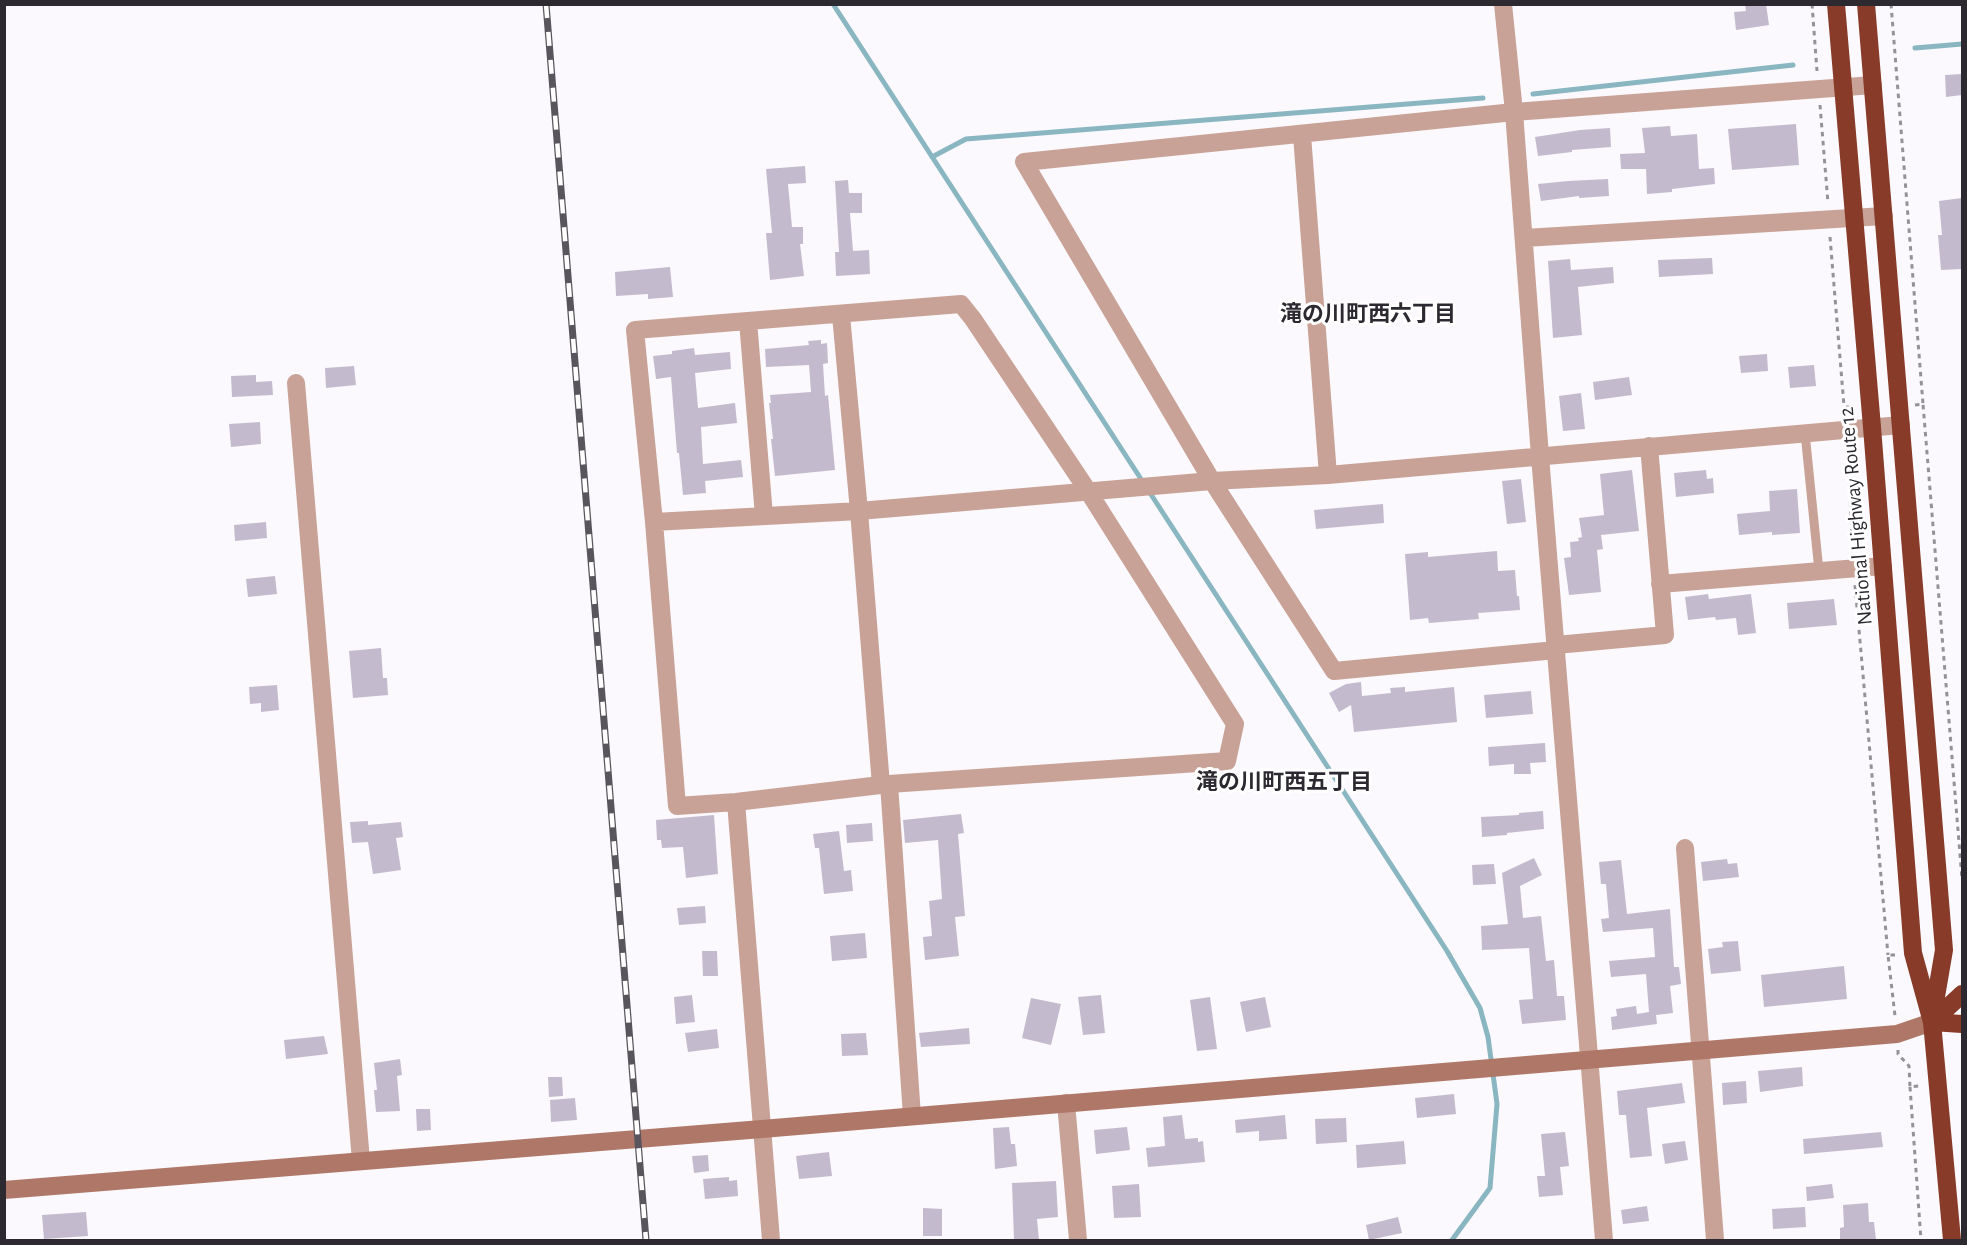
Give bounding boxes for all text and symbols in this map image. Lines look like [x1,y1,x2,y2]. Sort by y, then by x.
district label: 滝の川町西六丁目 [1280,301,1456,327]
street label: National Highway Route 12 [1834,406,1878,626]
district label: 滝の川町西五丁目 [1196,769,1372,795]

